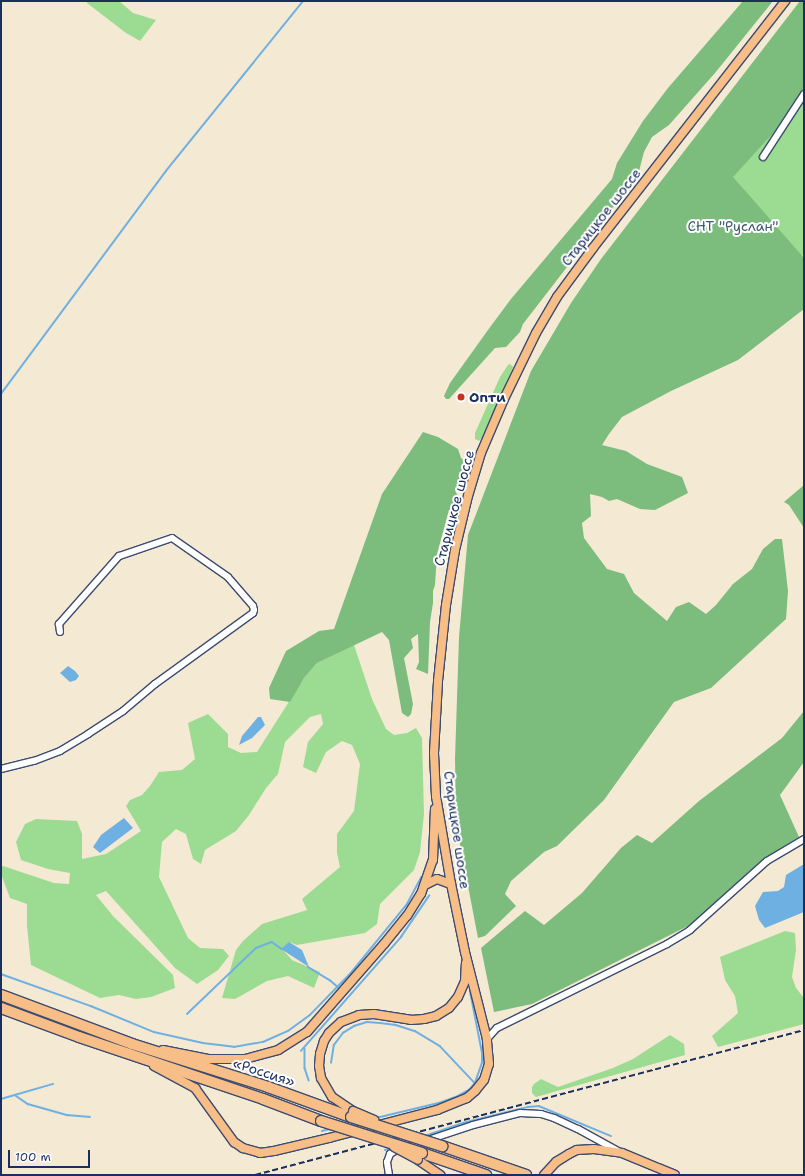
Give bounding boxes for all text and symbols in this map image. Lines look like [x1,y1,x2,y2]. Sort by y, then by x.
street label: Старицкое шоссе [558,165,644,269]
park label: СНТ "Руслан" [688,218,778,234]
place label: Опти [469,389,506,405]
marker: Опти [456,392,466,402]
street label: Старицкое шоссе [430,448,478,568]
street label: Старицкое шоссе [440,770,474,890]
street label: «Россия» [231,1054,297,1090]
scale bar [10,1142,92,1168]
text: 100 m [15,1149,51,1165]

